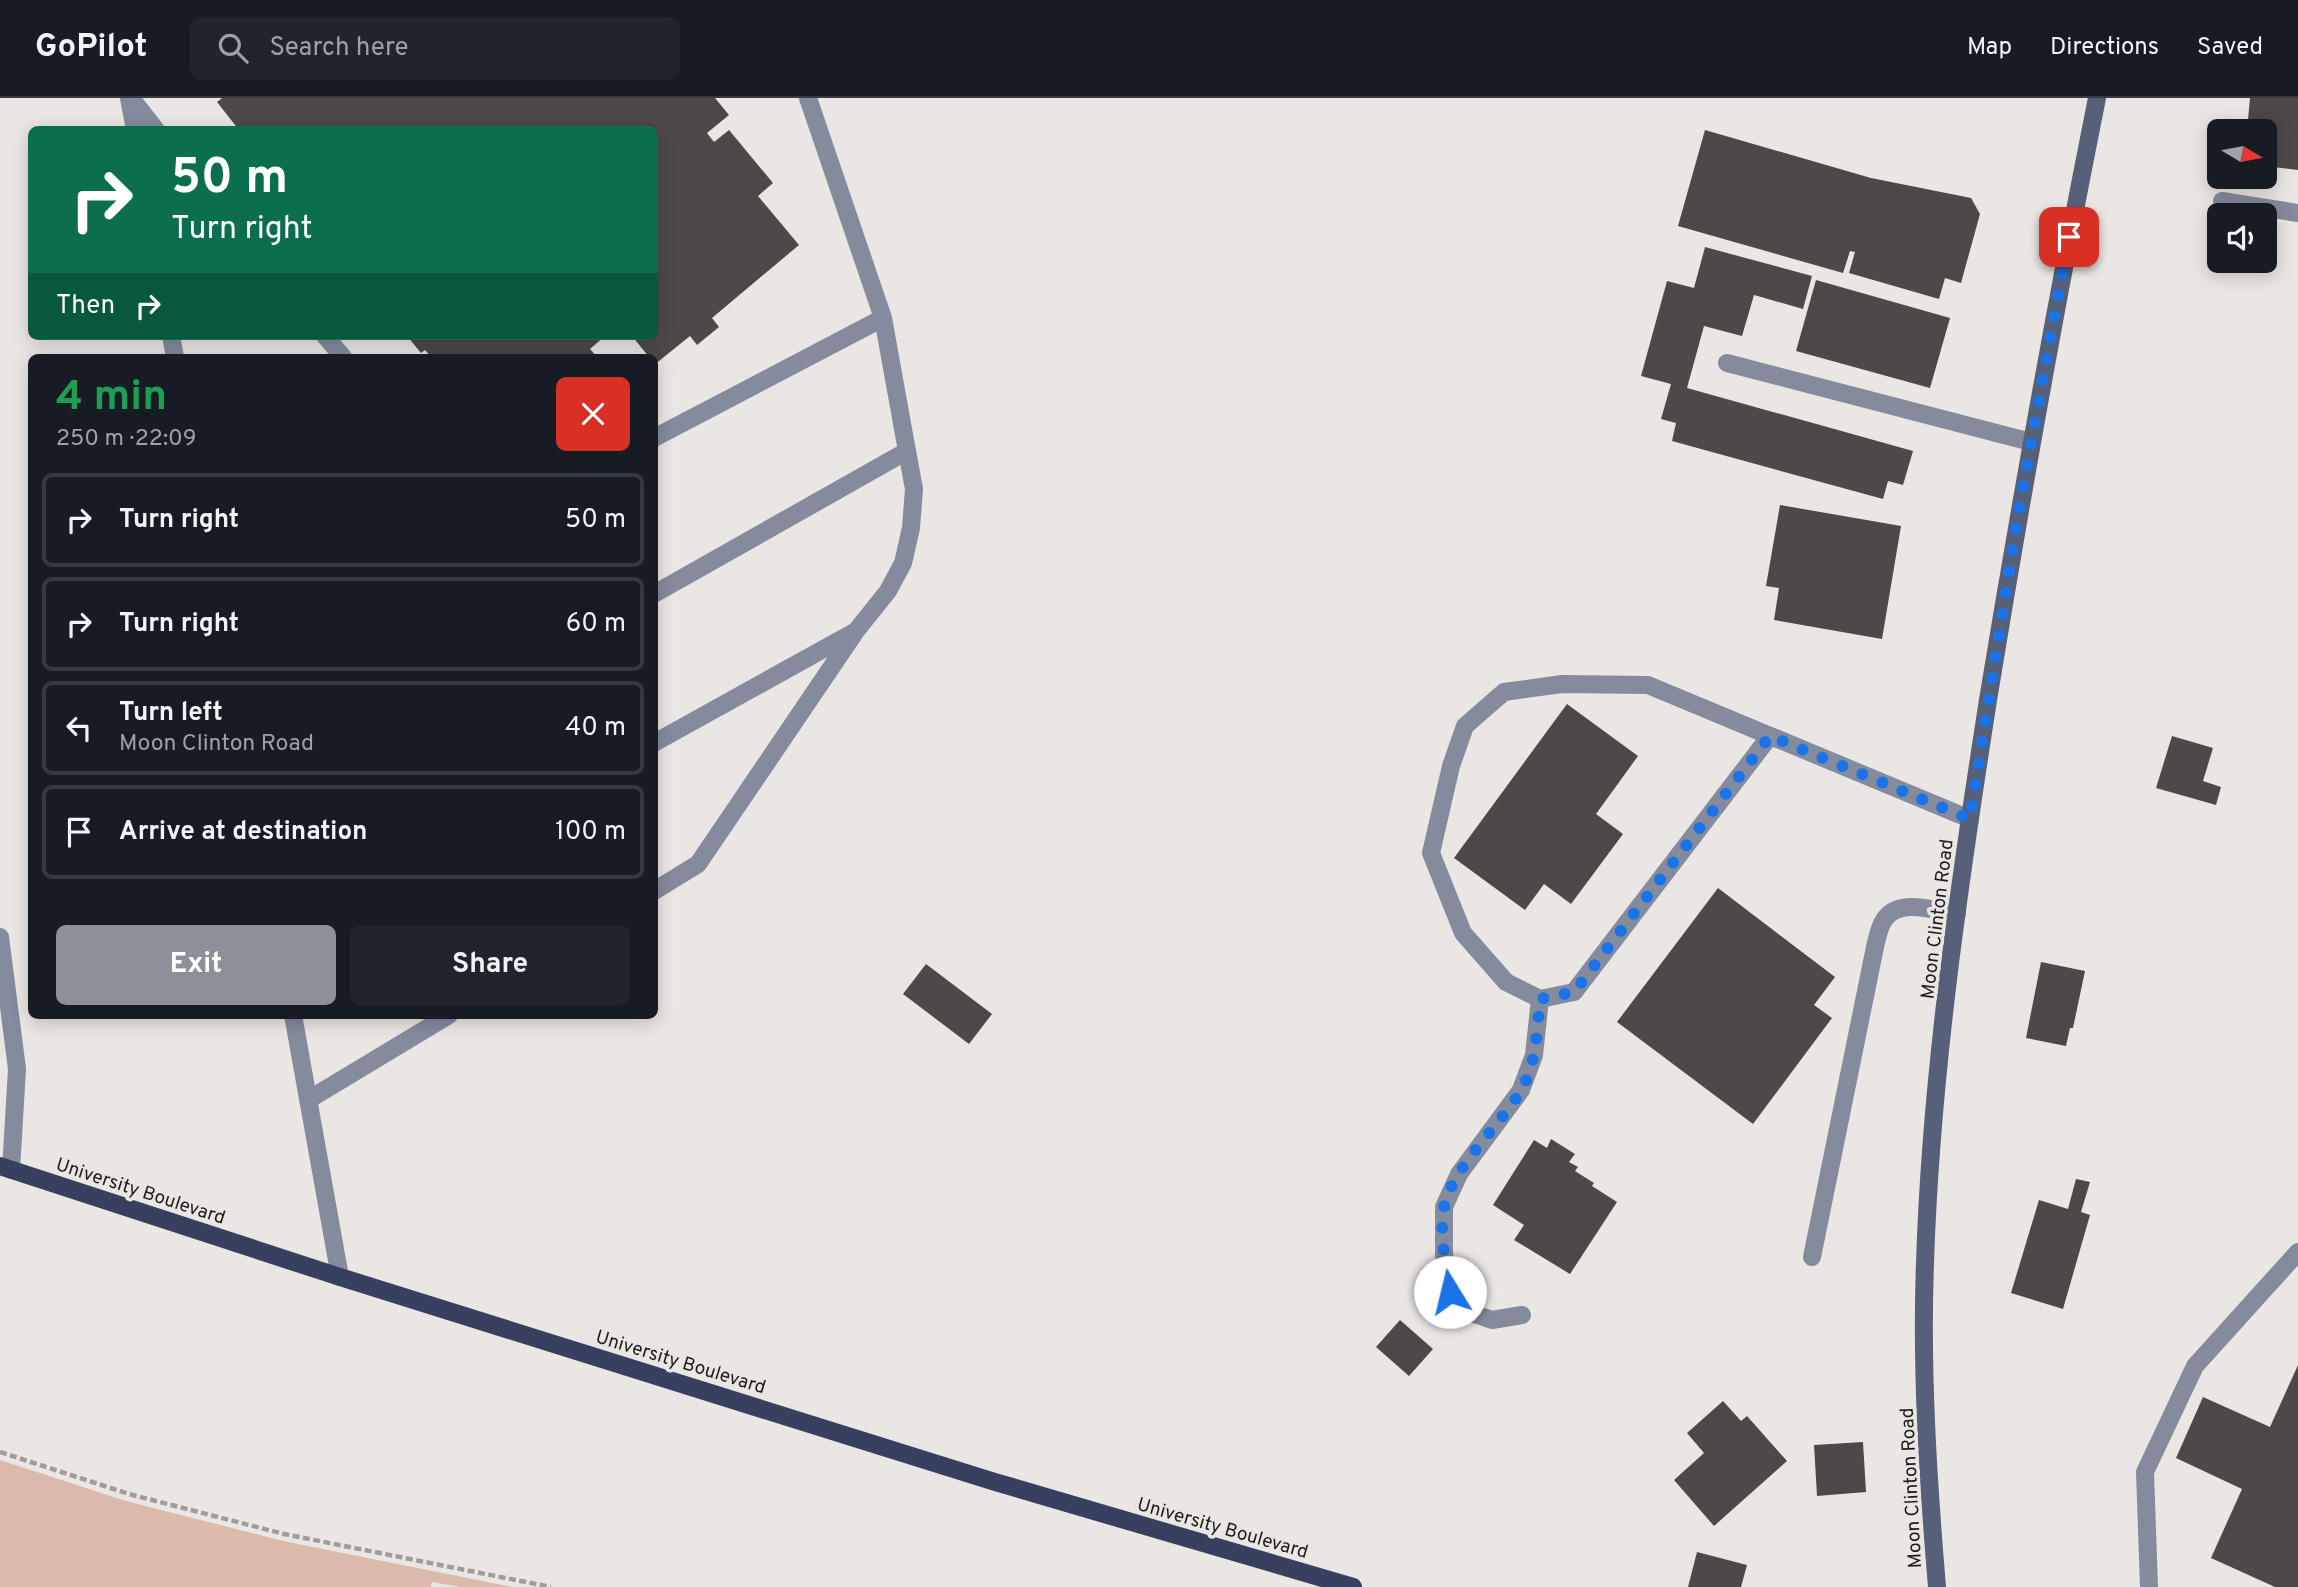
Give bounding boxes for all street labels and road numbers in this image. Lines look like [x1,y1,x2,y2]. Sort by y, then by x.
street label: Moon Clinton Road [1916,838,1960,1001]
street label: University Boulevard [53,1153,228,1231]
street label: University Boulevard [592,1326,769,1400]
street label: Moon Clinton Road [1896,1407,1928,1569]
street label: University Boulevard [1134,1493,1311,1565]

